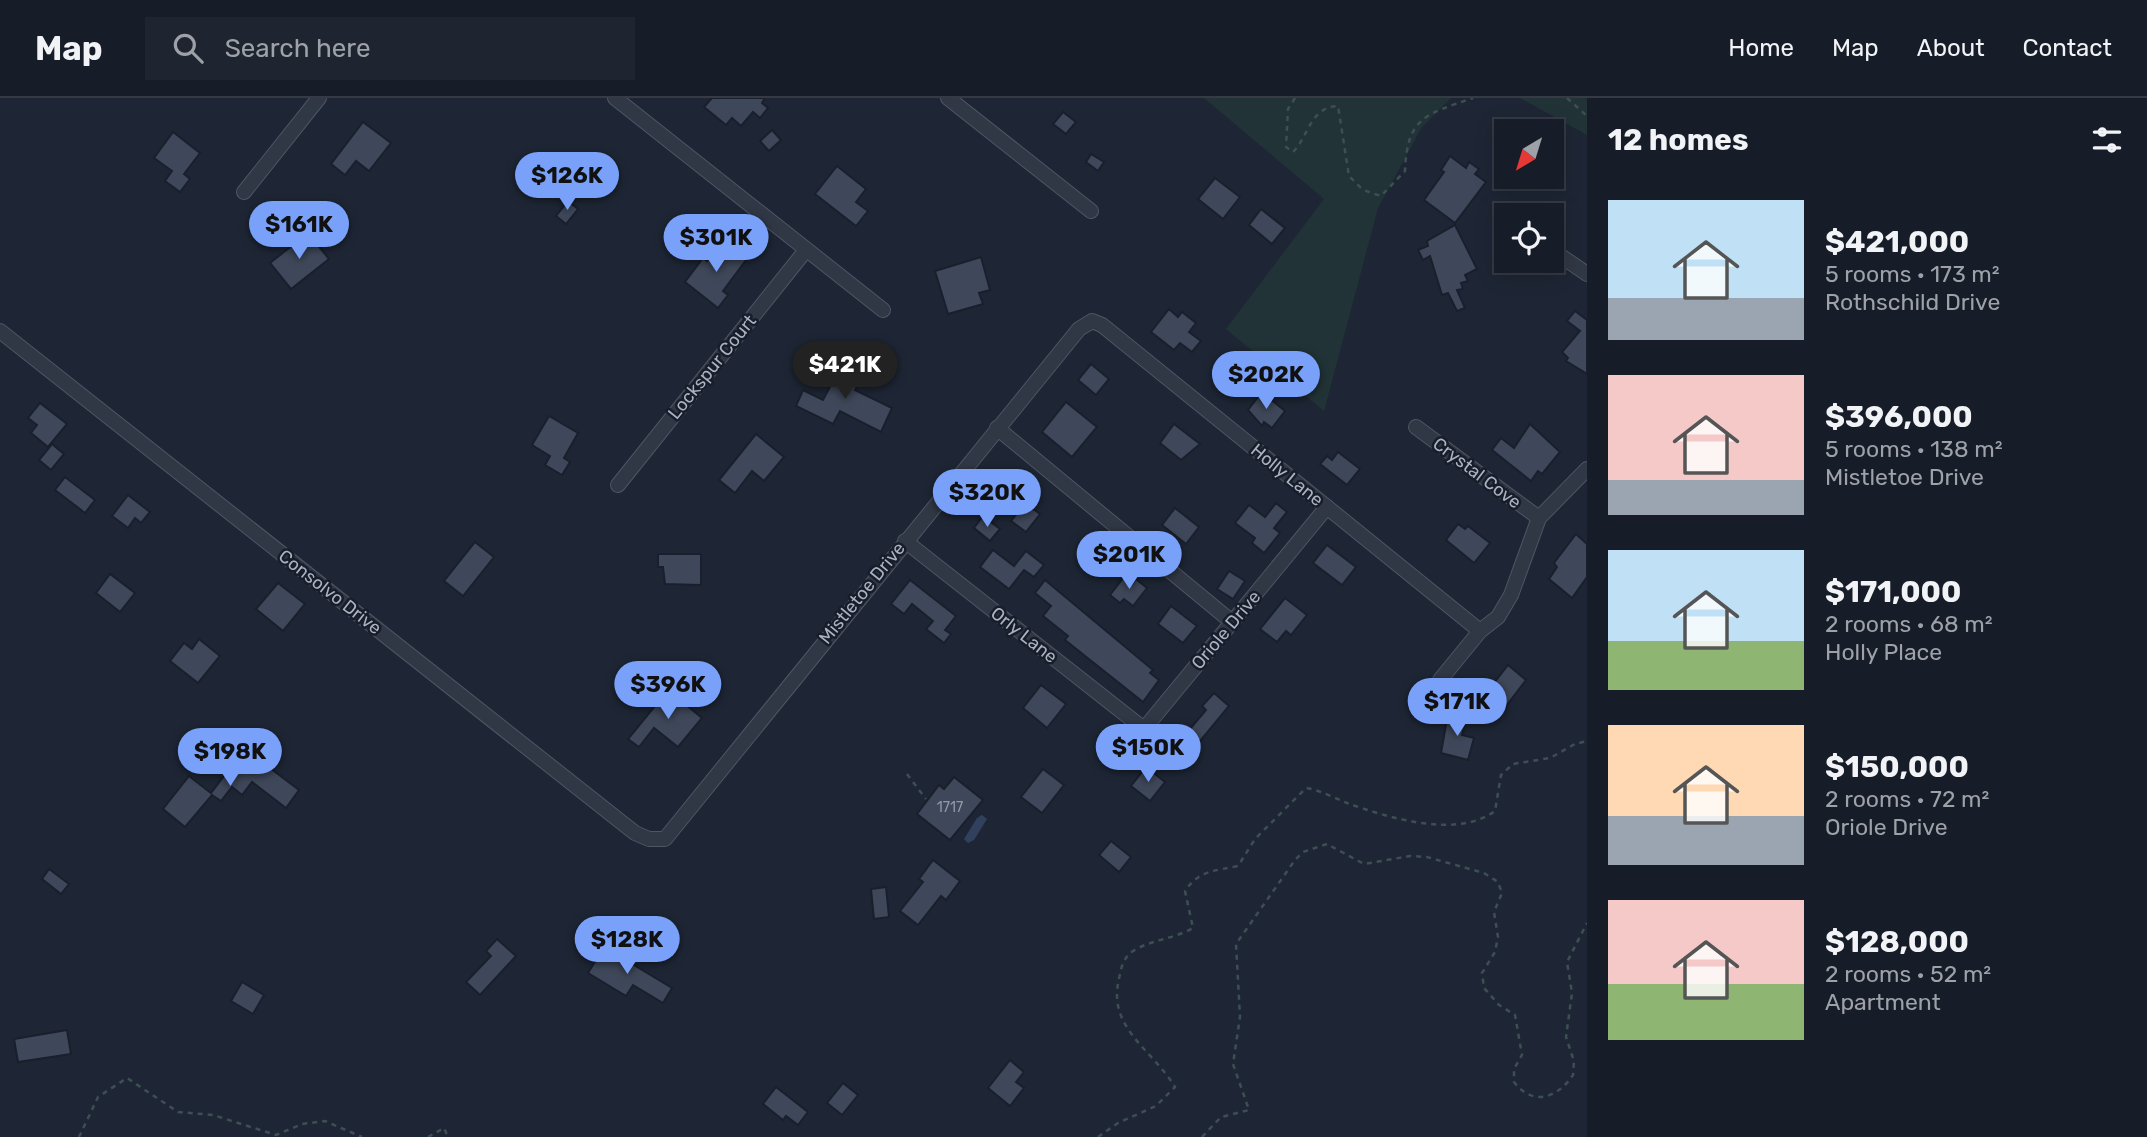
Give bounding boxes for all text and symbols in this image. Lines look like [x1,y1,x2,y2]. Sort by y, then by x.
search box [145,17,635,80]
text: Map [35,29,103,68]
icon: search [169,29,207,67]
text: Search here [225,33,370,64]
text: Home [1728,34,1794,62]
text: Map [1832,34,1879,62]
text: About [1917,34,1985,62]
text: Contact [2023,34,2112,62]
north arrow [1494,119,1564,189]
map controls [1494,119,1564,273]
icon: filters [2088,121,2126,159]
text: 12 homes [1608,122,1749,158]
pin: $126K [518,152,616,212]
text: $126K [531,161,603,189]
pin: $161K [250,202,348,261]
button: locate [1494,203,1564,273]
text: $161K [265,210,333,238]
pin: $301K [667,214,765,274]
text: $301K [680,223,752,251]
text: $421,000 [1825,224,1969,260]
icon: home [1664,228,1748,312]
text: 5 rooms · 173 m² [1825,260,2000,288]
text: Rothschild Drive [1825,288,2000,316]
street label: Lockspur Court [663,310,761,424]
pin: $421K [796,342,894,401]
text: $421K [809,350,881,378]
pin: $202K [1217,352,1315,411]
text: $202K [1228,360,1304,388]
text: $396,000 [1825,399,1973,435]
icon: home [1664,403,1748,487]
street label: Crystal Cove [1428,433,1526,513]
text: 5 rooms · 138 m² [1825,435,2002,463]
street label: Holly Lane [1246,439,1328,511]
text: Mistletoe Drive [1825,463,1984,491]
pin: $320K [938,470,1036,529]
text: $320K [949,478,1025,506]
pin: $201K [1080,532,1178,591]
street label: Mistletoe Drive [814,538,910,648]
text: $201K [1093,540,1165,568]
street label: Consolvo Drive [274,545,386,639]
text: $171,000 [1825,574,1961,610]
icon: home [1664,578,1748,662]
street label: Oriole Drive [1187,586,1265,674]
street label: Orly Lane [986,602,1062,668]
text: 2 rooms · 68 m² [1825,610,1993,638]
text: Holly Place [1825,638,1942,666]
pin: $396K [619,662,717,721]
text: $396K [630,670,706,698]
pin: $171K [1408,678,1506,738]
text: $171K [1424,687,1490,715]
pin: $150K [1099,724,1197,784]
pin: $198K [181,728,279,788]
text: $150K [1112,733,1184,761]
text: $198K [194,737,266,765]
text: $150,000 [1825,749,1969,785]
icon: home [1664,753,1748,837]
text: 2 rooms · 72 m² [1825,785,1989,813]
house number: 1717 [937,799,963,816]
text: Oriole Drive [1825,813,1948,841]
pin: $128K [578,916,676,976]
text: $128,000 [1825,924,1969,960]
text: $128K [591,925,663,953]
icon: home [1664,928,1748,1012]
text: 2 rooms · 52 m² [1825,960,1991,988]
text: Apartment [1825,988,1941,1016]

